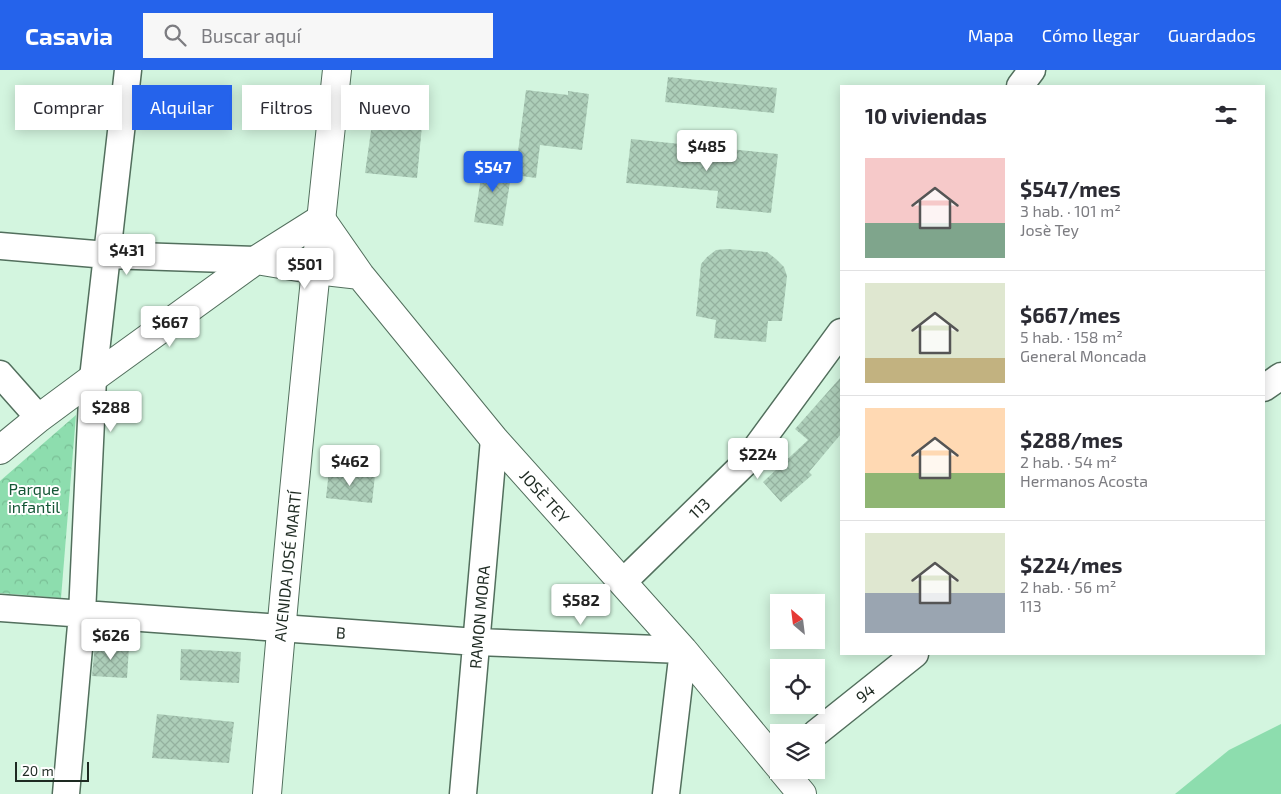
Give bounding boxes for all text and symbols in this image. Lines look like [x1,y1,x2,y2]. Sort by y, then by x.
search box [143,13,493,58]
text: Casavia [25,21,113,50]
icon: search [161,21,189,49]
text: Buscar aquí [201,24,301,47]
text: Mapa [968,24,1014,46]
text: Cómo llegar [1042,24,1140,46]
text: Guardados [1168,24,1256,46]
chip: Comprar [15,85,122,130]
chip: Alquilar [132,85,232,130]
chip: Filtros [242,85,331,130]
chip: Nuevo [341,85,429,130]
icon: filters [1212,101,1240,129]
text: 10 viviendas [865,103,987,128]
pin: $485 [677,129,737,172]
text: $485 [688,136,726,155]
pin: $547 [463,150,523,193]
text: $547 [475,157,511,176]
text: $547/mes [1020,176,1121,201]
icon: home [905,178,965,238]
text: 3 hab. · 101 m² [1020,201,1121,220]
text: Josè Tey [1020,220,1079,239]
pin: $431 [97,234,157,276]
text: $431 [109,240,145,259]
pin: $501 [275,248,335,290]
text: $501 [287,254,323,273]
text: $667/mes [1020,302,1120,327]
icon: home [905,303,965,363]
pin: $667 [140,306,200,348]
text: $667 [152,312,188,331]
text: 5 hab. · 158 m² [1020,327,1123,346]
text: General Moncada [1020,346,1147,365]
pin: $288 [81,390,141,433]
text: $288 [92,397,130,416]
text: $288/mes [1020,427,1123,452]
icon: home [905,428,965,488]
pin: $224 [728,438,788,480]
pin: $462 [320,444,380,487]
text: $224 [739,444,777,463]
text: $462 [331,451,369,470]
text: 2 hab. · 54 m² [1020,452,1117,471]
street label: JOSÈ TEY [516,466,574,526]
text: Hermanos Acosta [1020,471,1148,490]
park label: Parque infantil [8,479,60,516]
street label: AVENIDA JOSÉ MARTÍ [270,489,304,642]
street label: 113 [685,494,713,522]
text: $224/mes [1020,552,1122,577]
icon: home [905,553,965,613]
street label: RAMON MORA [465,564,493,670]
text: 2 hab. · 56 m² [1020,577,1116,596]
pin: $582 [551,584,611,626]
text: $582 [562,590,600,609]
north arrow [770,594,825,649]
map controls [770,594,825,779]
text: 113 [1020,596,1042,615]
pin: $626 [81,618,141,661]
street label: B [335,622,347,642]
text: $626 [92,625,130,644]
button: locate [770,659,825,714]
street label: 94 [852,680,878,706]
button: layers [770,724,825,779]
scale bar [15,759,89,782]
text: 20 m [22,762,54,779]

